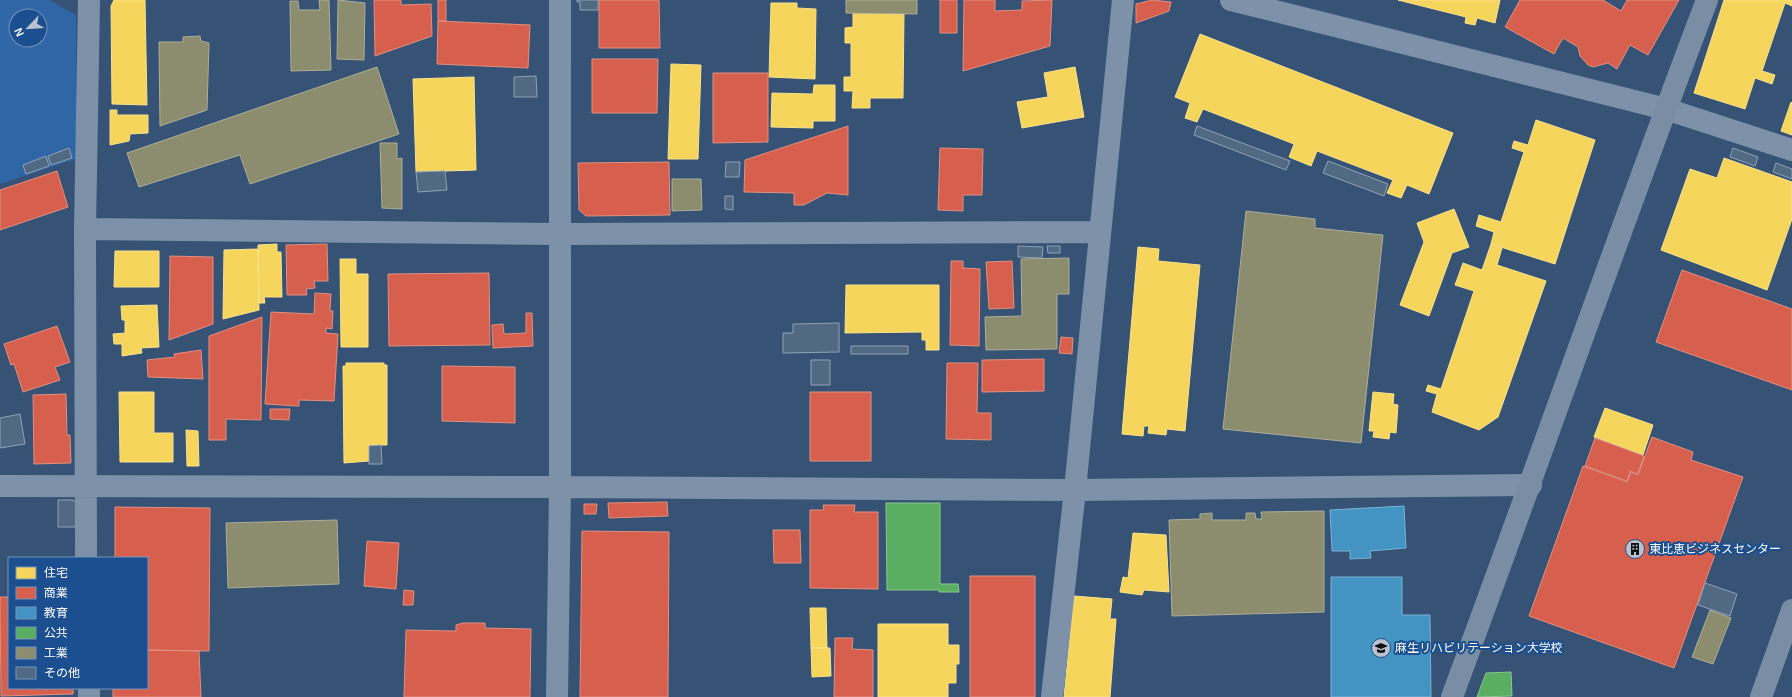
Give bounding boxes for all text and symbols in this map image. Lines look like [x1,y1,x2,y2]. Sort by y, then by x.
north arrow [8,8,48,48]
text: N [12,26,26,38]
building icon: 東比恵ビジネスセンター [1624,538,1646,560]
place label: 東比恵ビジネスセンター [1649,542,1781,556]
legend [8,557,148,689]
text: 住宅 [44,566,68,580]
text: 商業 [44,586,68,600]
text: 教育 [44,606,68,620]
text: 公共 [44,626,68,640]
school or university icon: 麻生リハビリテーション大学校 [1370,637,1392,659]
place label: 麻生リハビリテーション大学校 [1395,641,1563,655]
text: 工業 [44,646,68,660]
text: その他 [44,666,80,680]

